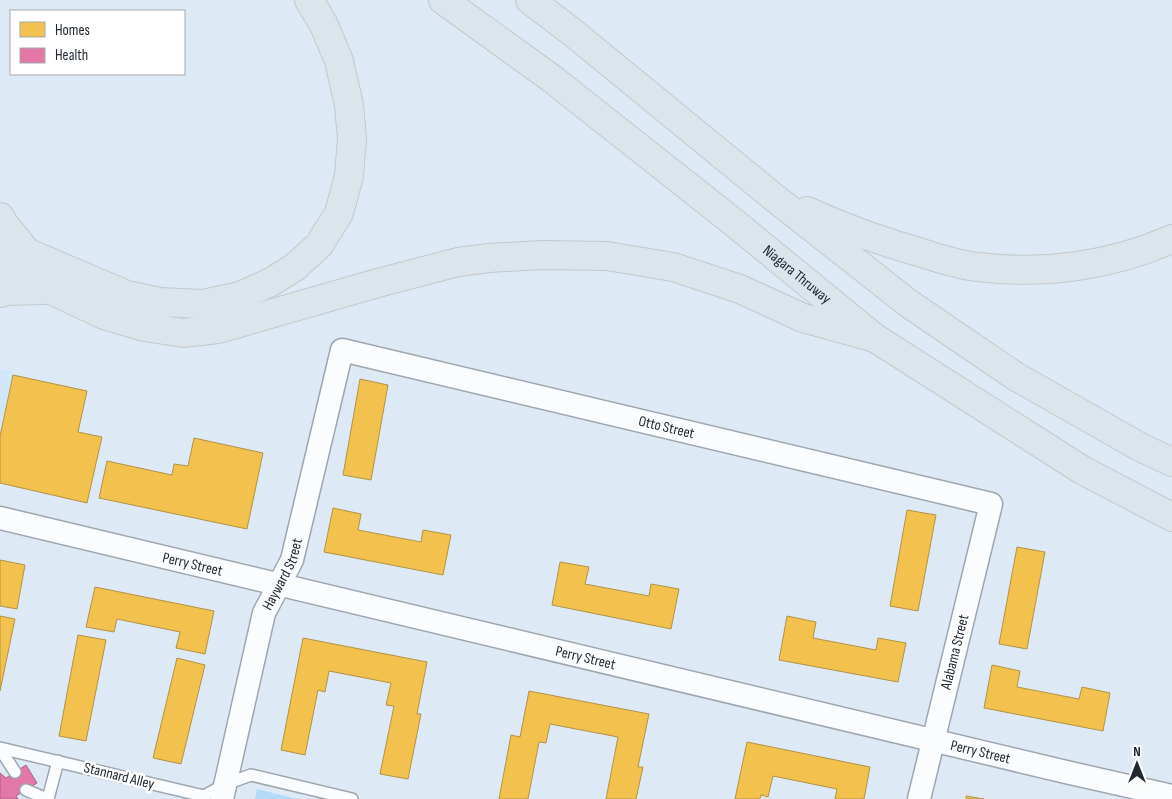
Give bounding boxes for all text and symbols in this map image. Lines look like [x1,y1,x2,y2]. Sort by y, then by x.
legend [10,10,185,75]
text: Homes [55,21,90,40]
text: Health [55,46,88,65]
street label: Niagara Thruway [759,241,835,308]
street label: Otto Street [637,411,697,443]
street label: Hayward Street [258,536,306,613]
street label: Perry Street [161,548,225,580]
street label: Alabama Street [936,612,974,692]
street label: Perry Street [554,641,618,674]
street label: Perry Street [949,735,1013,768]
north arrow [1112,739,1162,789]
text: N [1133,743,1141,760]
street label: Stannard Alley [82,758,156,794]

